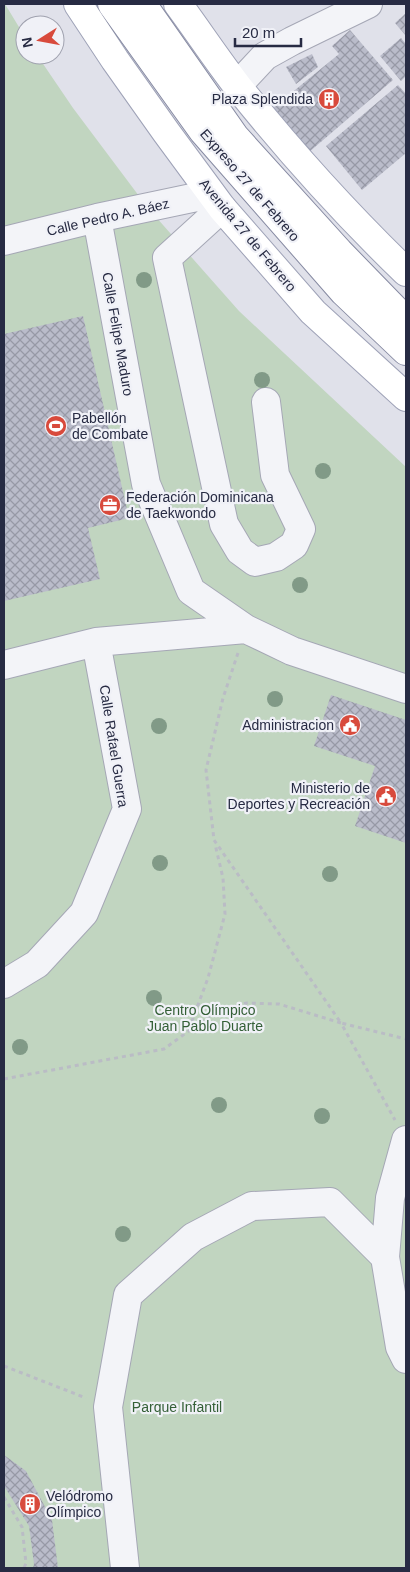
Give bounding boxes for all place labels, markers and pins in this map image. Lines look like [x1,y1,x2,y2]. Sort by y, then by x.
building icon: Plaza Splendida [317,87,341,111]
place label: Plaza Splendida [212,91,313,107]
place label: Pabellón de Combate [72,410,148,442]
sports icon: Pabellón de Combate [44,414,68,438]
place label: Federación Dominicana de Taekwondo [126,489,274,521]
office icon: Federación Dominicana de Taekwondo [98,493,122,517]
public building icon: Administracion [338,713,362,737]
place label: Administracion [242,717,334,733]
place label: Ministerio de Deportes y Recreación [228,780,370,812]
public building icon: Ministerio de Deportes y Recreación [374,784,398,808]
place label: Velódromo Olímpico [46,1488,113,1520]
building icon: Velódromo Olímpico [18,1492,42,1516]

